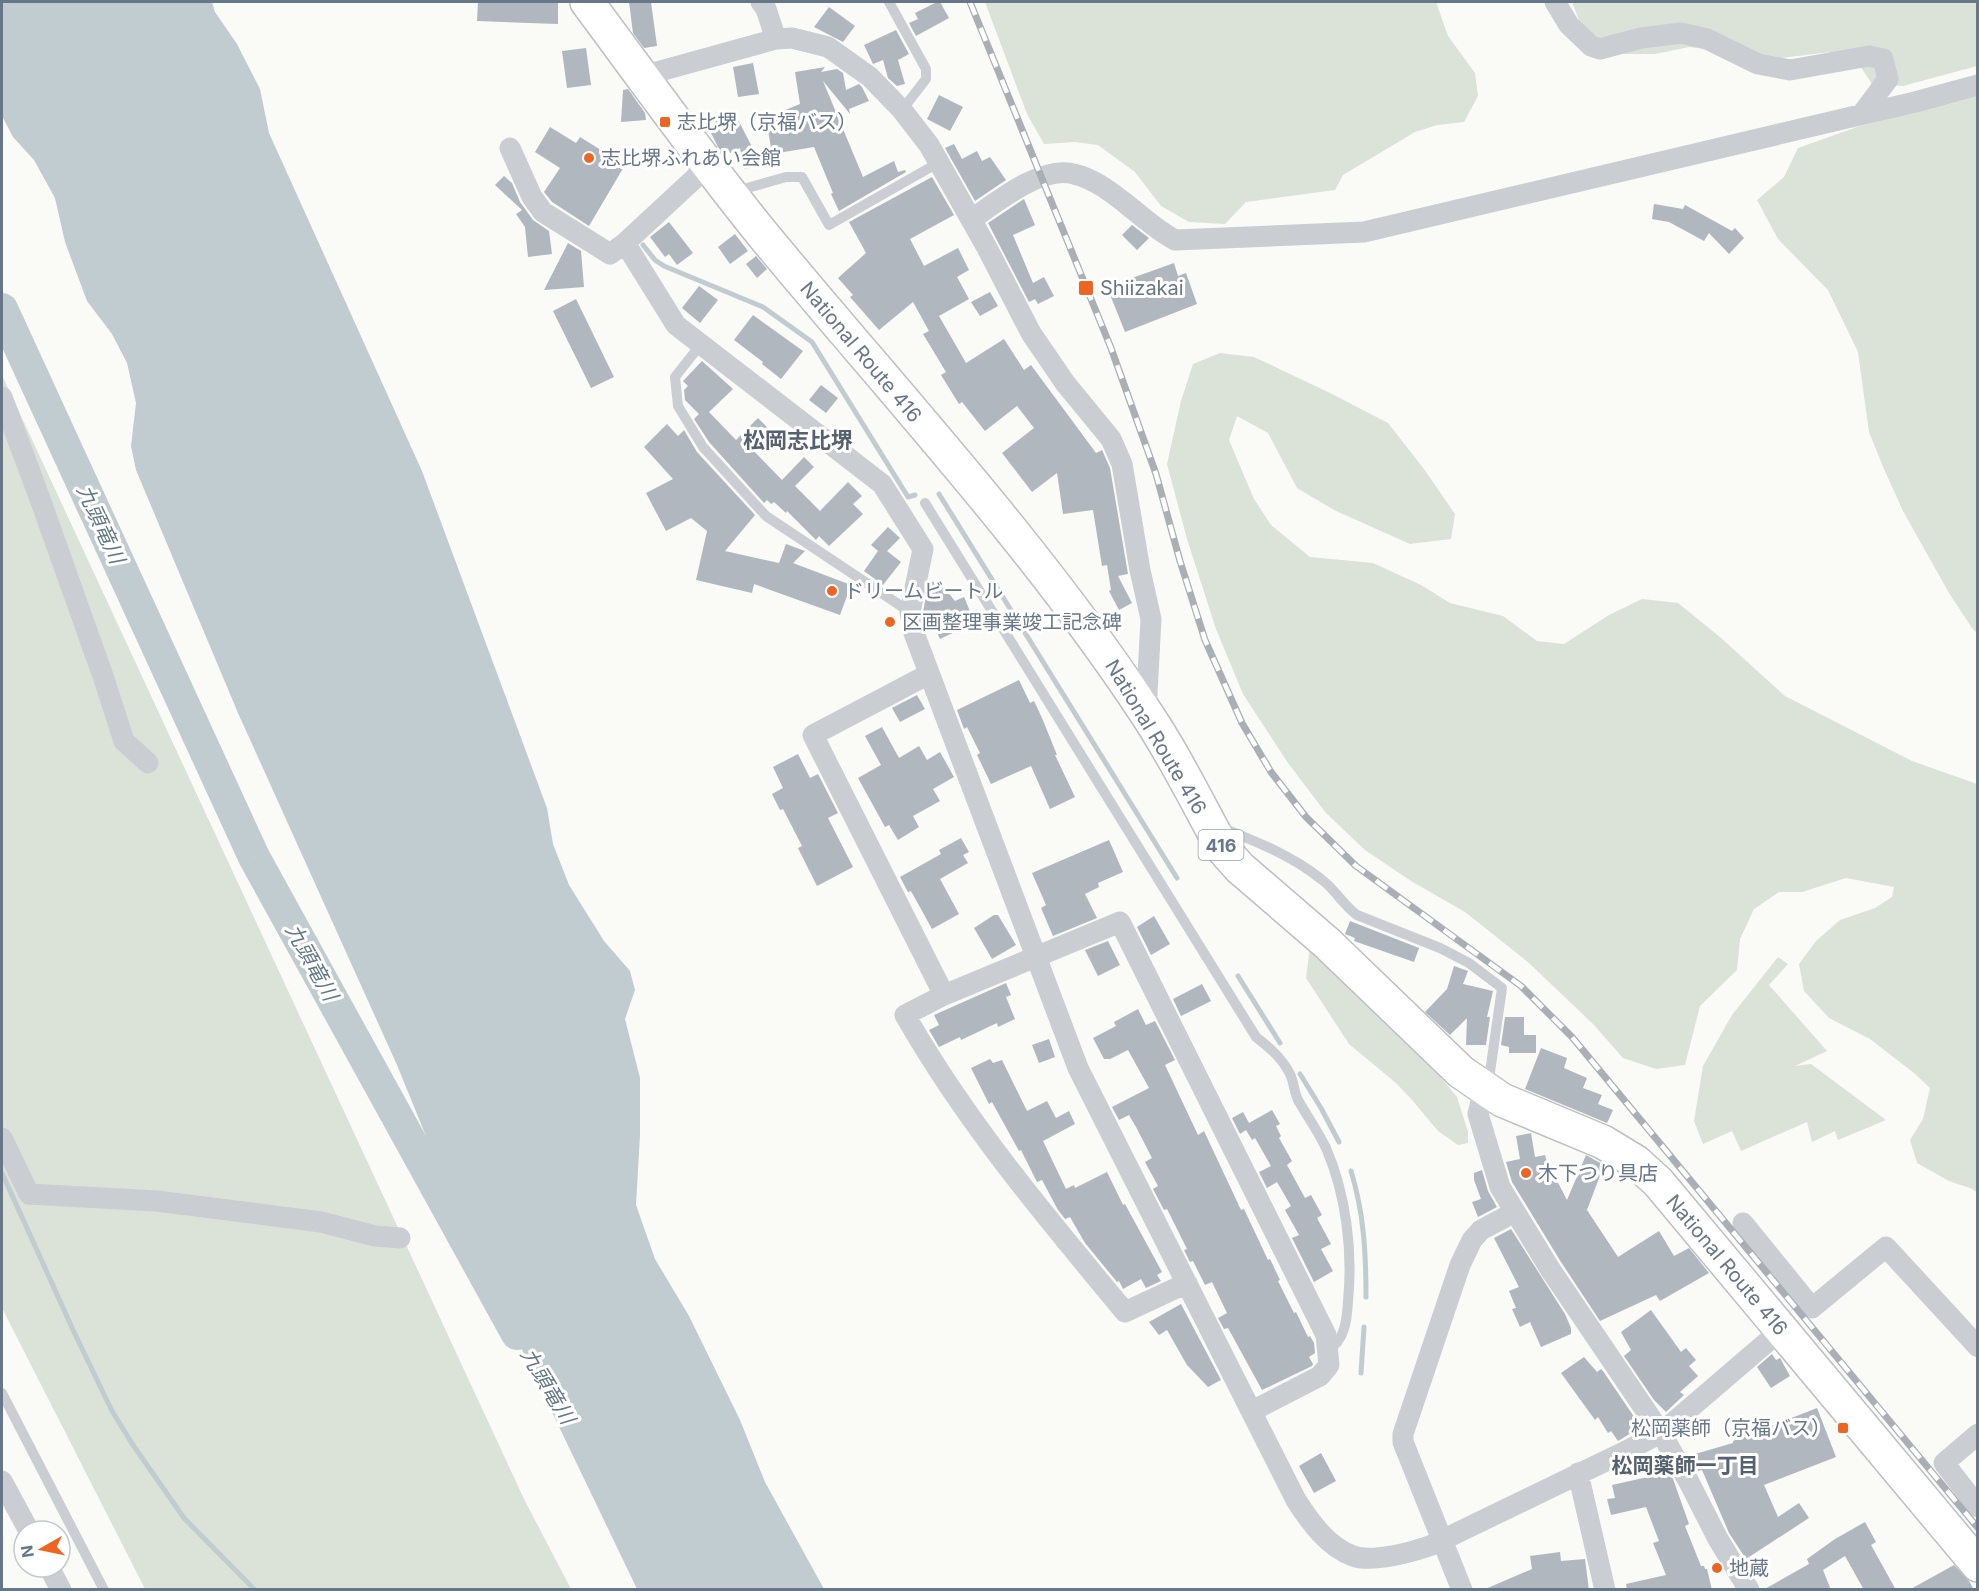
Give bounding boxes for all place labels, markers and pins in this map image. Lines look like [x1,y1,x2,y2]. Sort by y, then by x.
place label: 志比堺（京福バス） [677,110,857,134]
marker: 志比堺（京福バス） [658,115,672,129]
place label: 志比堺ふれあい会館 [601,146,781,170]
marker: 志比堺ふれあい会館 [582,151,596,165]
place label: Shiizakai [1100,276,1184,300]
marker: Shiizakai [1077,279,1095,297]
place label: ドリームビートル [844,579,1003,603]
marker: ドリームビートル [825,584,839,598]
place label: 区画整理事業竣工記念碑 [902,610,1122,634]
marker: 区画整理事業竣工記念碑 [883,615,897,629]
place label: 木下つり具店 [1538,1161,1658,1185]
marker: 木下つり具店 [1519,1166,1533,1180]
place label: 松岡薬師（京福バス） [1631,1416,1831,1440]
marker: 松岡薬師（京福バス） [1836,1421,1850,1435]
place label: 地蔵 [1729,1556,1769,1580]
marker: 地蔵 [1710,1561,1724,1575]

